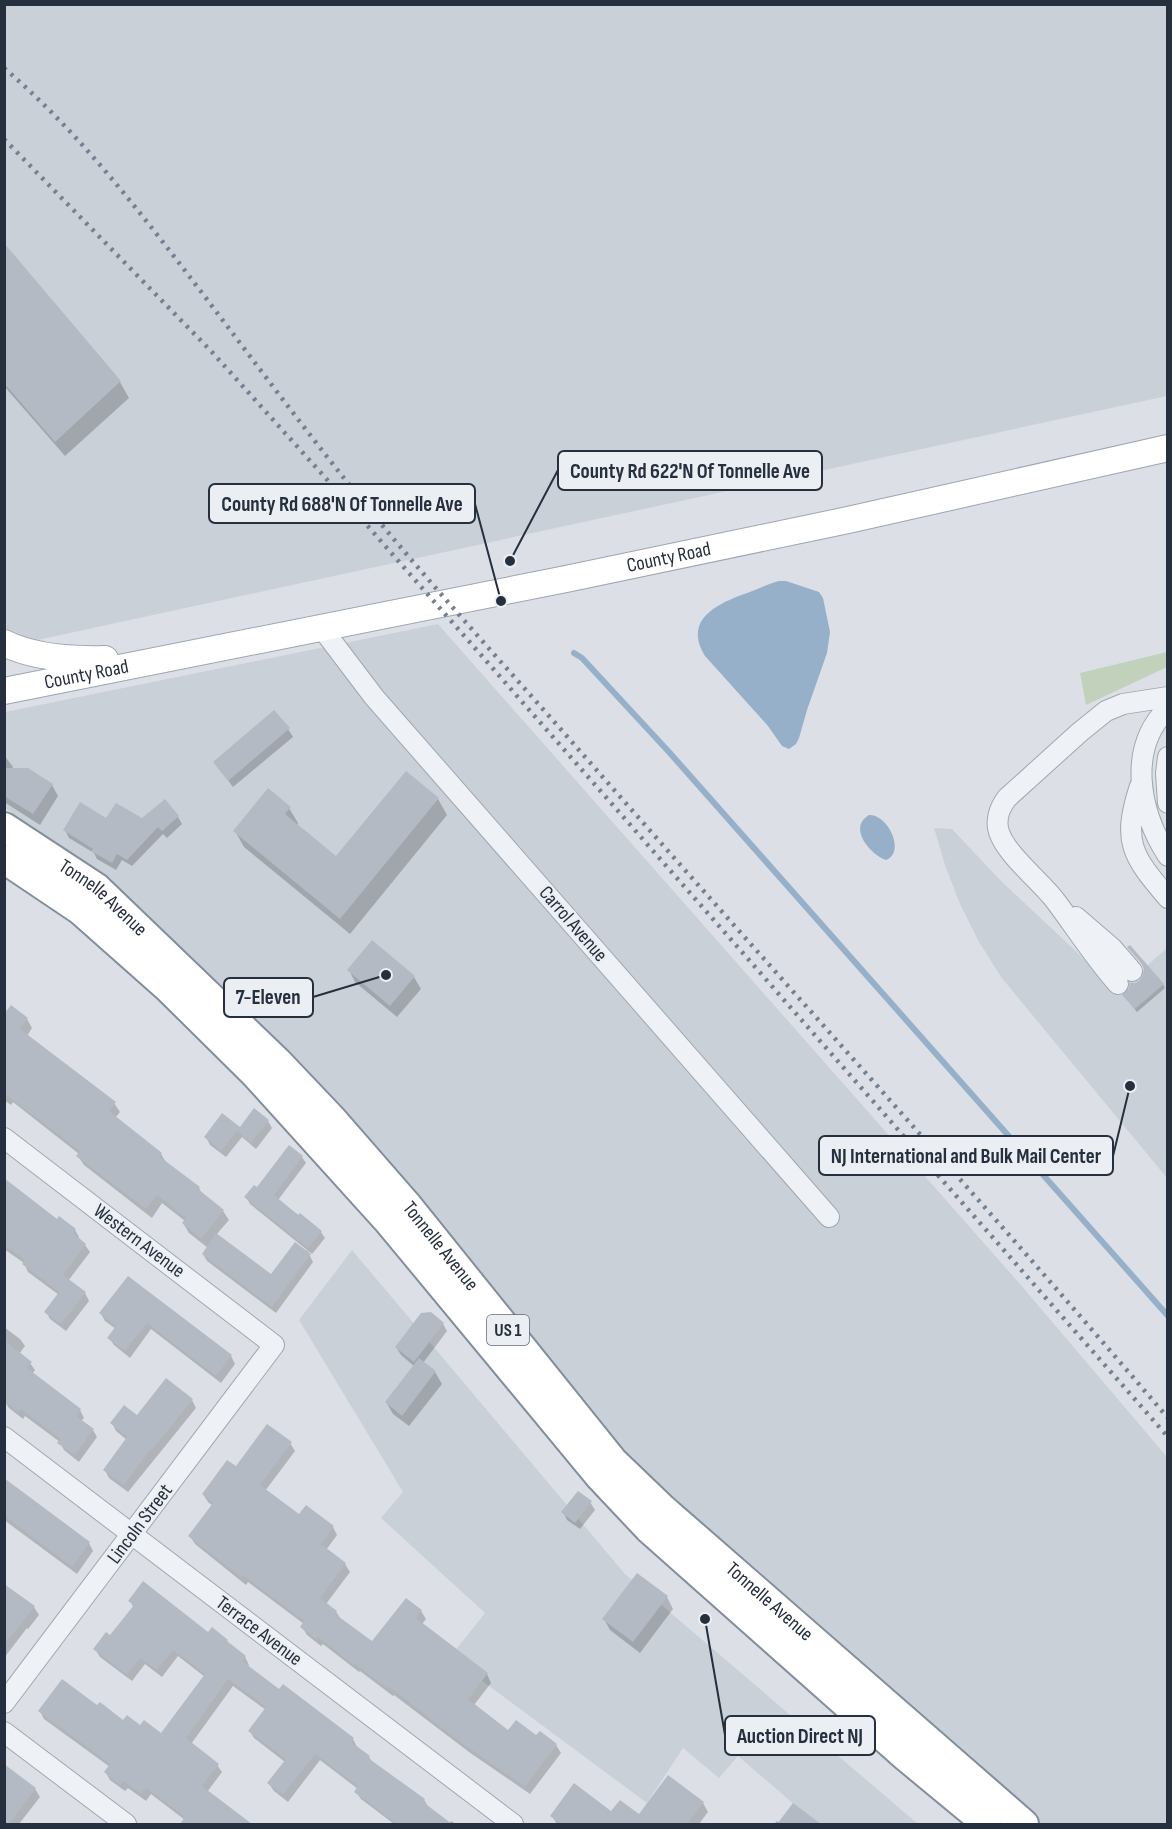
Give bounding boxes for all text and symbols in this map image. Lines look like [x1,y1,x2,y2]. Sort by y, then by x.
callout: County Rd 622'N Of Tonnelle Ave [558,451,822,490]
text: County Rd 622'N Of Tonnelle Ave [570,459,810,484]
callout: County Rd 688'N Of Tonnelle Ave [209,484,475,523]
text: County Rd 688'N Of Tonnelle Ave [221,492,463,517]
street label: County Road [625,537,713,578]
street label: County Road [42,654,131,695]
street label: Tonnelle Avenue [54,854,152,942]
street label: Carrol Avenue [534,881,612,967]
callout: 7-Eleven [224,978,313,1017]
text: 7-Eleven [235,985,301,1010]
callout: NJ International and Bulk Mail Center [819,1136,1113,1175]
text: NJ International and Bulk Mail Center [831,1144,1102,1169]
street label: Tonnelle Avenue [397,1197,484,1296]
street label: Western Avenue [89,1199,189,1283]
road number: US 1 [487,1315,529,1345]
street label: Lincoln Street [102,1479,178,1569]
street label: Tonnelle Avenue [721,1557,818,1646]
street label: Terrace Avenue [211,1591,307,1671]
callout: Auction Direct NJ [725,1716,875,1755]
text: Auction Direct NJ [736,1724,863,1749]

